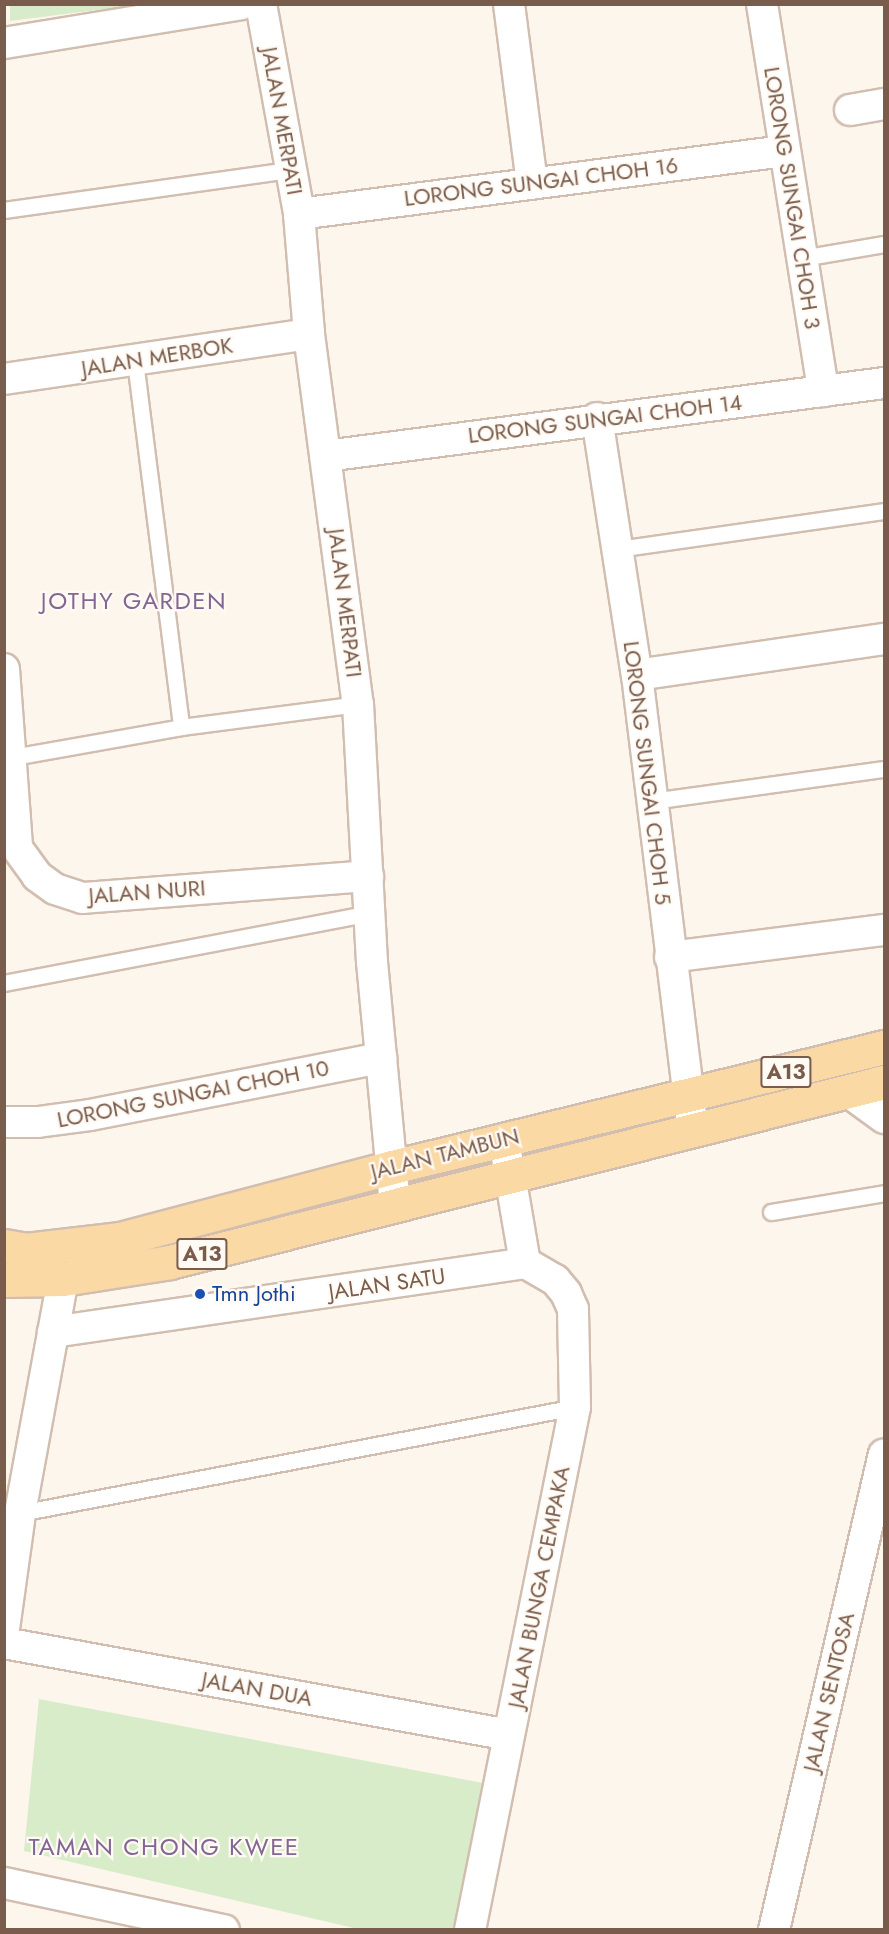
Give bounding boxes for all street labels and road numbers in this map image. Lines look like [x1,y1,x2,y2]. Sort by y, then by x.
street label: JALAN MERPATI [256,45,308,197]
street label: LORONG SUNGAI CHOH 3 [758,65,826,331]
street label: LORONG SUNGAI CHOH 16 [402,152,680,212]
street label: JALAN MERBOK [79,332,235,382]
street label: LORONG SUNGAI CHOH 14 [466,389,744,449]
street label: JALAN MERPATI [323,527,367,679]
street label: LORONG SUNGAI CHOH 5 [618,640,676,906]
street label: JALAN NURI [88,875,206,909]
road number: A13 [759,1054,813,1090]
street label: LORONG SUNGAI CHOH 10 [55,1055,331,1133]
street label: JALAN TAMBUN [368,1123,522,1185]
road number: A13 [175,1236,229,1272]
street label: JALAN SATU [327,1263,447,1305]
street label: JALAN BUNGA CEMPAKA [503,1464,575,1710]
street label: JALAN SENTOSA [798,1610,860,1774]
street label: JALAN DUA [200,1666,314,1712]

